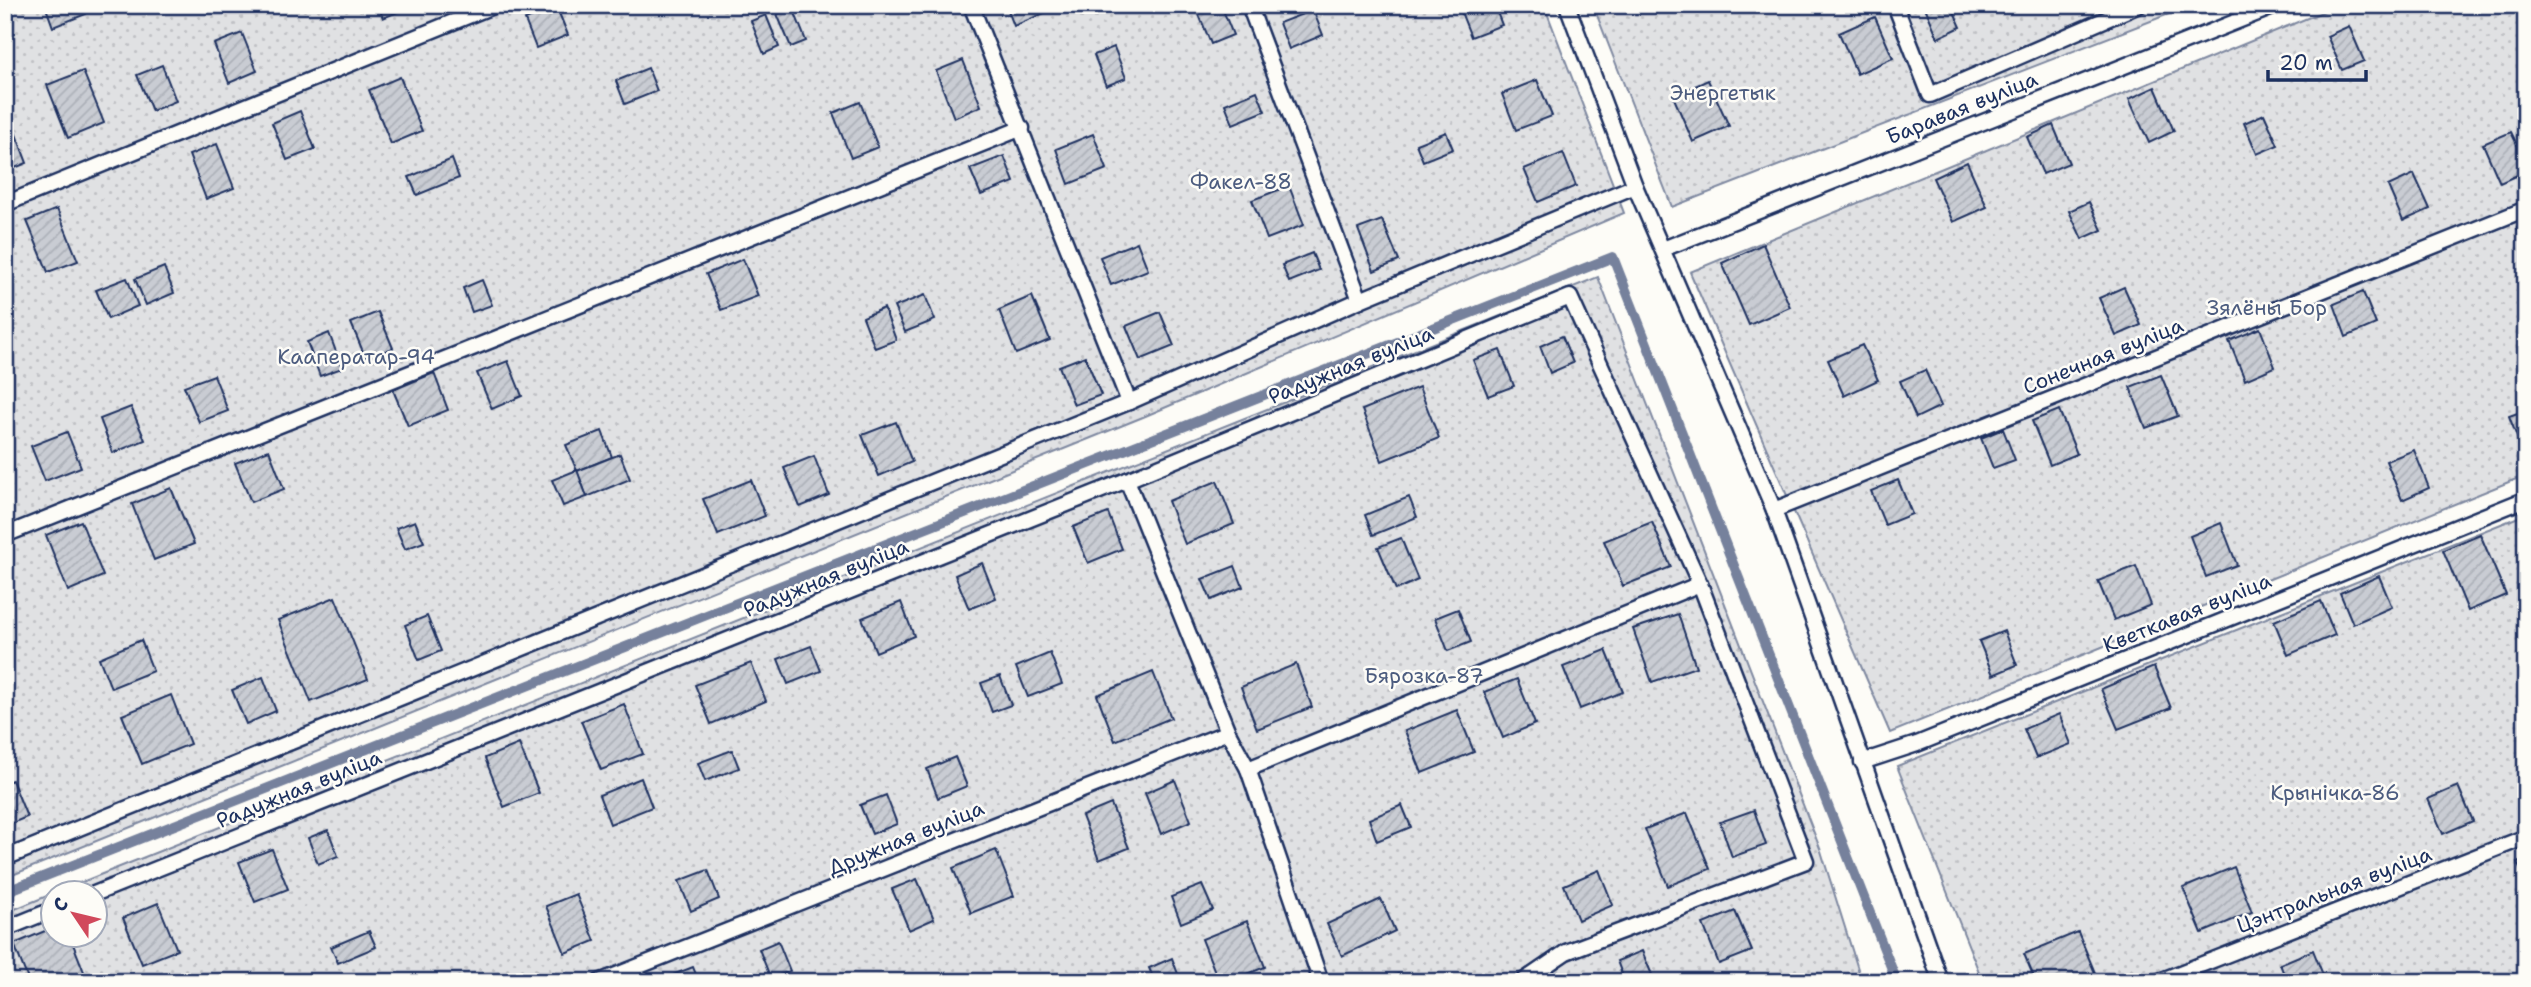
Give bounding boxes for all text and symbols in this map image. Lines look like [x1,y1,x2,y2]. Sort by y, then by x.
scale bar [2268,38,2366,82]
text: 20 m [2279,49,2333,77]
street label: Баравая вуліца [1882,65,2042,151]
park label: Энергетык [1670,79,1776,107]
park label: Факел-88 [1190,168,1292,196]
park label: Зялёны Бор [2207,294,2327,322]
street label: Сонечная вуліца [2019,311,2187,401]
street label: Радужная вуліца [1264,319,1438,411]
park label: Кааператар-94 [277,343,435,371]
street label: Радужная вуліца [739,532,913,624]
street label: Кветкавая вуліца [2099,566,2275,660]
park label: Бярозка-87 [1364,662,1484,690]
street label: Радужная вуліца [212,743,386,835]
park label: Крынічка-86 [2270,779,2400,807]
street label: Дружная вуліца [824,794,988,882]
street label: Цэнтральная вуліца [2232,840,2436,940]
north arrow [38,878,108,948]
text: С [47,893,74,916]

